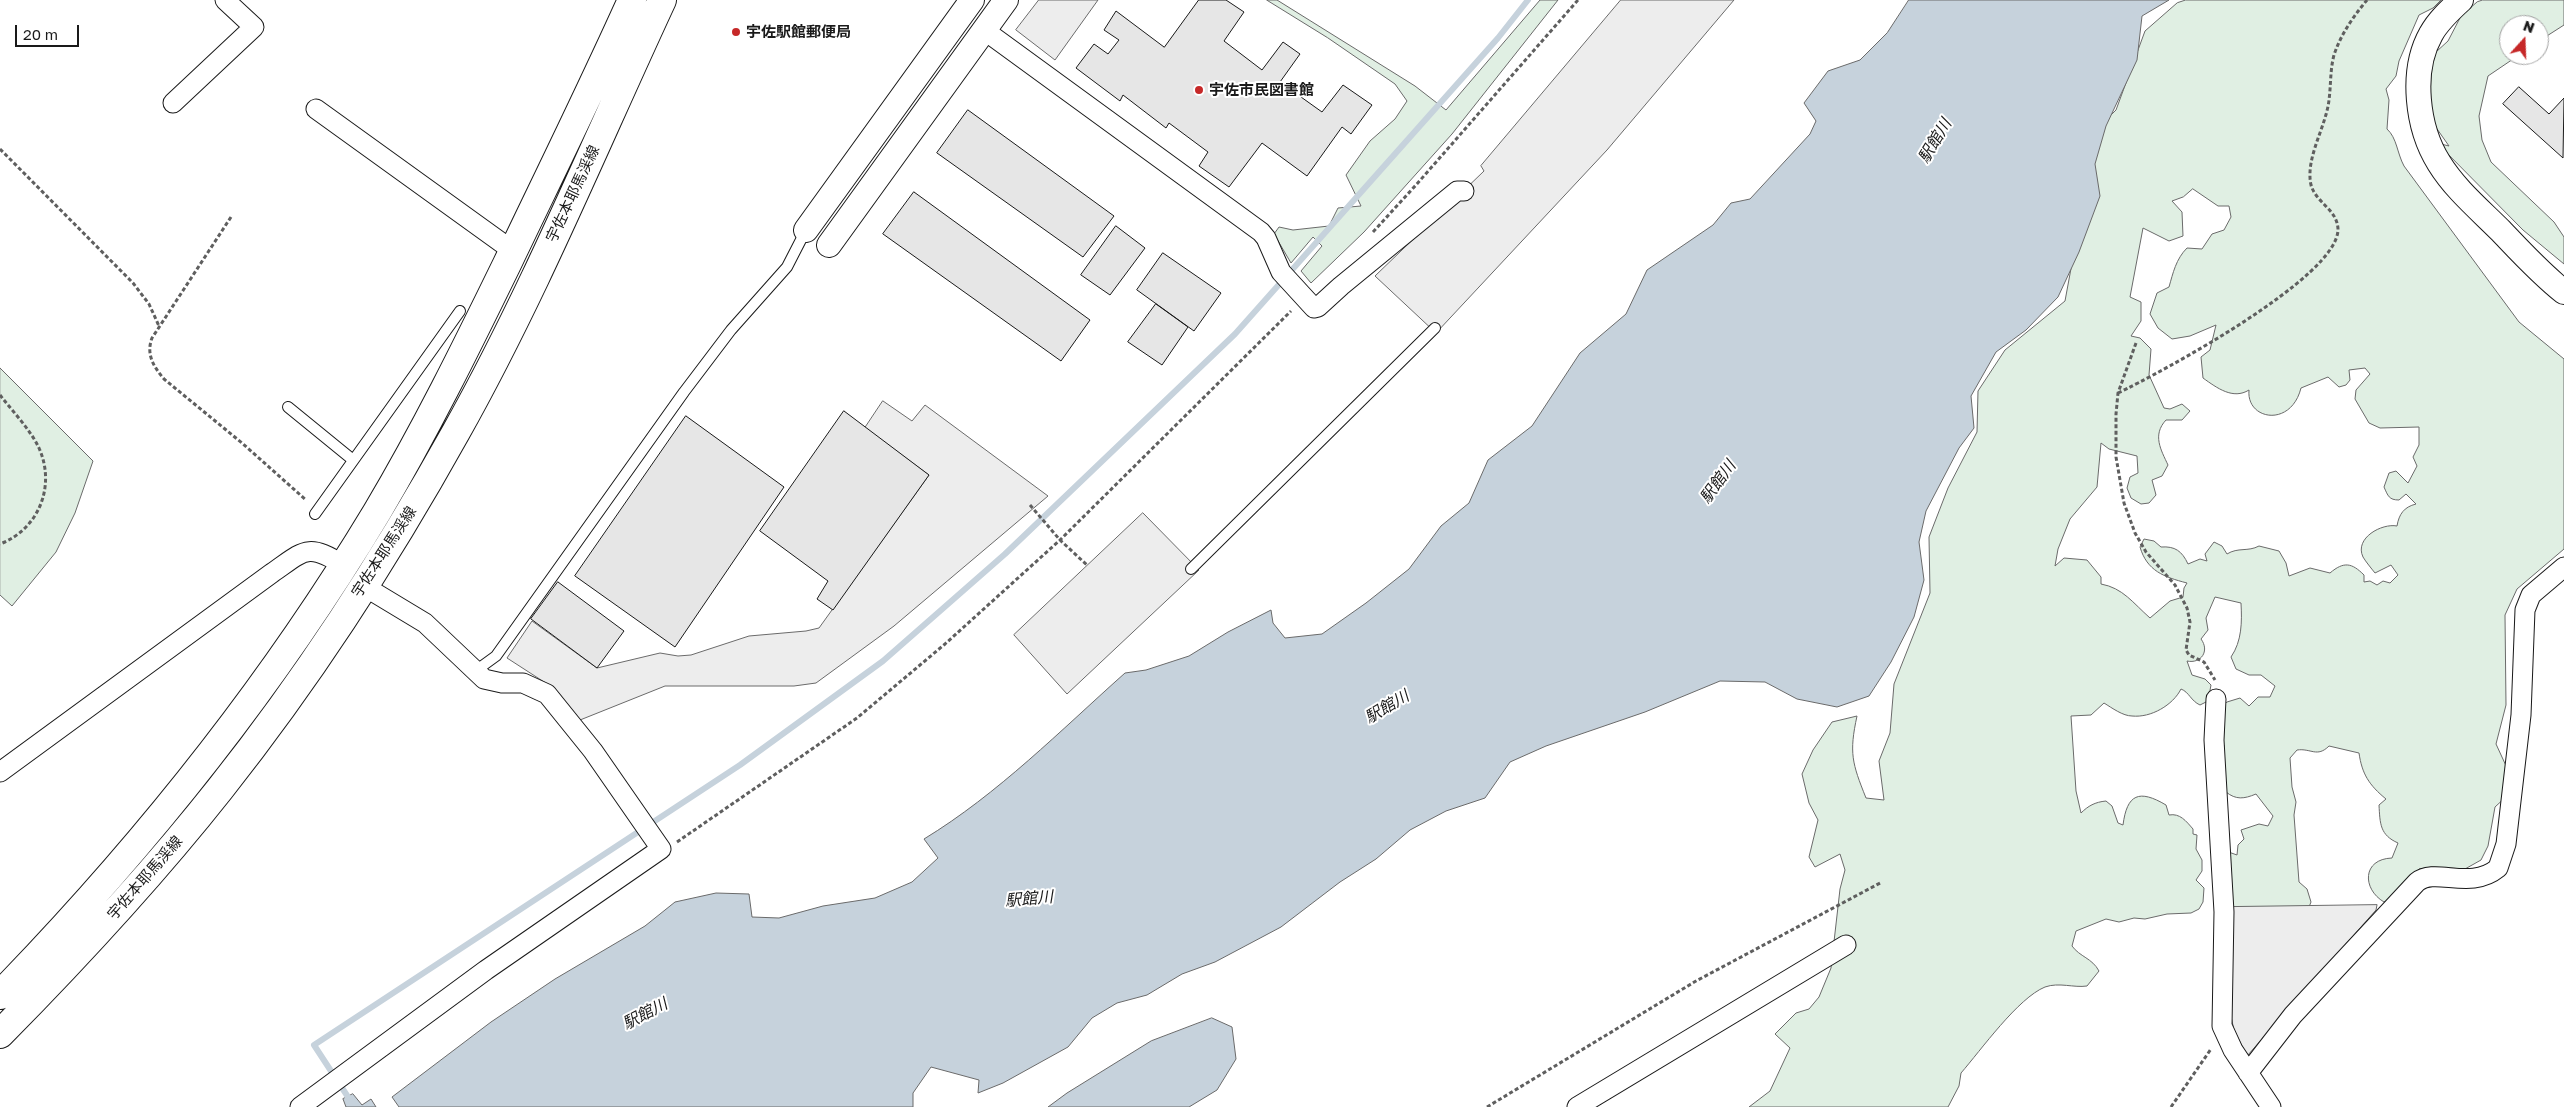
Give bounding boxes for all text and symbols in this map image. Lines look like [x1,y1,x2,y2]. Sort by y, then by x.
scale bar [18,15,81,47]
north arrow [2499,15,2549,65]
text: N [2521,17,2537,36]
place label: 宇佐駅館郵便局 [746,23,851,41]
text: 20 m [23,25,58,43]
marker: 宇佐駅館郵便局 [730,26,742,38]
place label: 宇佐市民図書館 [1209,81,1314,99]
marker: 宇佐市民図書館 [1193,84,1205,96]
water label: 駅館川 [1914,115,1956,167]
street label: 宇佐本耶馬渓線 [543,143,603,245]
water label: 駅館川 [1696,457,1740,507]
street label: 宇佐本耶馬渓線 [348,503,420,601]
water label: 駅館川 [1361,686,1413,728]
street label: 宇佐本耶馬渓線 [104,832,186,924]
water label: 駅館川 [1004,887,1054,911]
water label: 駅館川 [619,994,671,1034]

